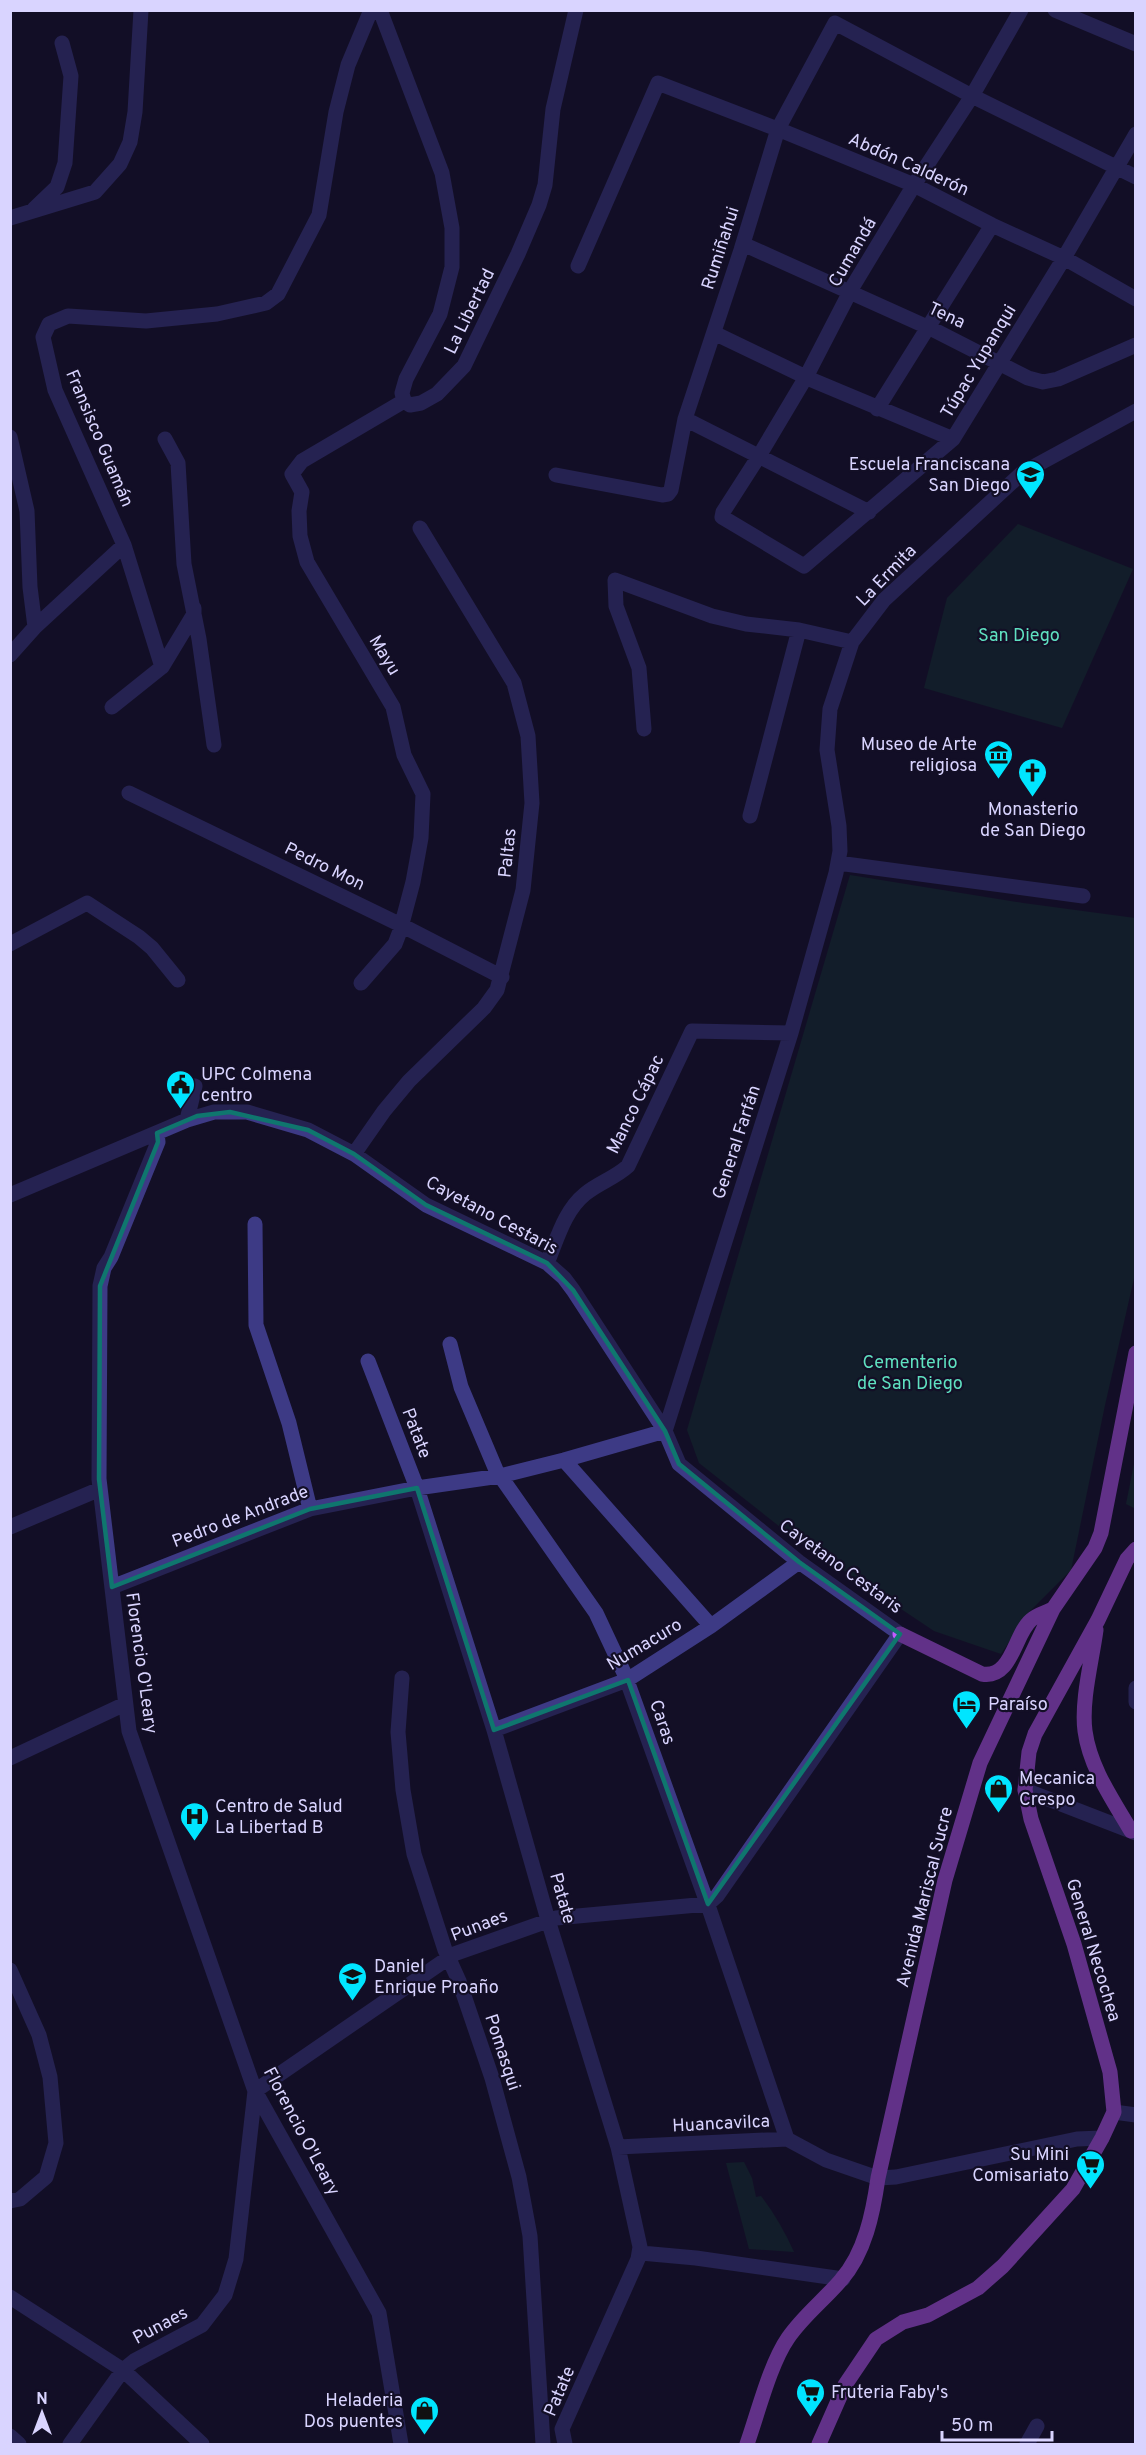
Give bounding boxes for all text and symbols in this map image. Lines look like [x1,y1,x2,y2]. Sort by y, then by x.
street label: Abdón Calderón [844,128,972,202]
street label: Rumiñahui [697,204,746,293]
street label: Cumandá [824,214,882,292]
street label: La Libertad [440,265,501,358]
street label: Tena [924,298,969,335]
street label: Túpac Yupanqui [936,301,1022,423]
street label: Fransisco Guamán [59,366,138,511]
place label: Escuela Franciscana San Diego [849,454,1010,498]
school or university icon: Escuela Franciscana San Diego [1015,458,1047,500]
street label: La Ermita [852,540,922,612]
park label: San Diego [978,625,1060,648]
street label: Mayu [363,631,405,680]
place label: Museo de Arte religiosa [861,734,977,778]
museum icon: Museo de Arte religiosa [982,738,1014,780]
church icon: Monasterio de San Diego [1017,756,1049,798]
place label: Monasterio de San Diego [980,799,1086,843]
street label: Paltas [494,827,523,879]
street label: Pedro Mon [280,838,368,897]
street label: Manco Cápac [602,1051,670,1158]
place label: UPC Colmena centro [201,1064,312,1108]
public building icon: UPC Colmena centro [164,1068,196,1110]
street label: General Farfán [708,1082,767,1202]
street label: Cayetano Cestaris [421,1172,561,1261]
park label: Cementerio de San Diego [857,1352,963,1396]
street label: Patate [395,1405,436,1462]
street label: Pedro de Andrade [169,1481,312,1554]
street label: Cayetano Cestaris [774,1515,906,1620]
street label: Florencio O'Leary [119,1591,162,1735]
street label: Numacuro [603,1614,687,1677]
hotel icon: Paraíso [951,1688,983,1730]
place label: Paraíso [988,1694,1048,1717]
street label: Caras [643,1697,680,1748]
place label: Mecanica Crespo [1019,1768,1095,1812]
shop icon: Mecanica Crespo [982,1772,1014,1814]
place label: Centro de Salud La Libertad B [215,1796,343,1840]
hospital icon: Centro de Salud La Libertad B [178,1800,210,1842]
street label: Avenida Mariscal Sucre [892,1805,959,1990]
street label: Patate [543,1870,580,1927]
street label: General Necochea [1060,1876,1125,2025]
street label: Punaes [448,1905,511,1948]
place label: Daniel Enrique Proaño [374,1956,499,2000]
school or university icon: Daniel Enrique Proaño [337,1960,369,2002]
street label: Pomasqui [478,2011,525,2094]
street label: Florencio O'Leary [257,2063,344,2200]
street label: Huancavilca [672,2110,771,2139]
place label: Su Mini Comisariato [972,2144,1069,2188]
supermarket icon: Su Mini Comisariato [1074,2148,1106,2190]
street label: Punaes [129,2302,192,2350]
street label: Patate [540,2363,581,2420]
supermarket icon: Fruteria Faby's [794,2376,826,2418]
place label: Fruteria Faby's [831,2382,948,2405]
north arrow [12,2383,72,2443]
text: N [36,2390,48,2410]
place label: Heladeria Dos puentes [304,2390,403,2434]
shop icon: Heladeria Dos puentes [408,2394,440,2436]
scale bar [942,2404,1052,2442]
text: 50 m [951,2415,993,2438]

